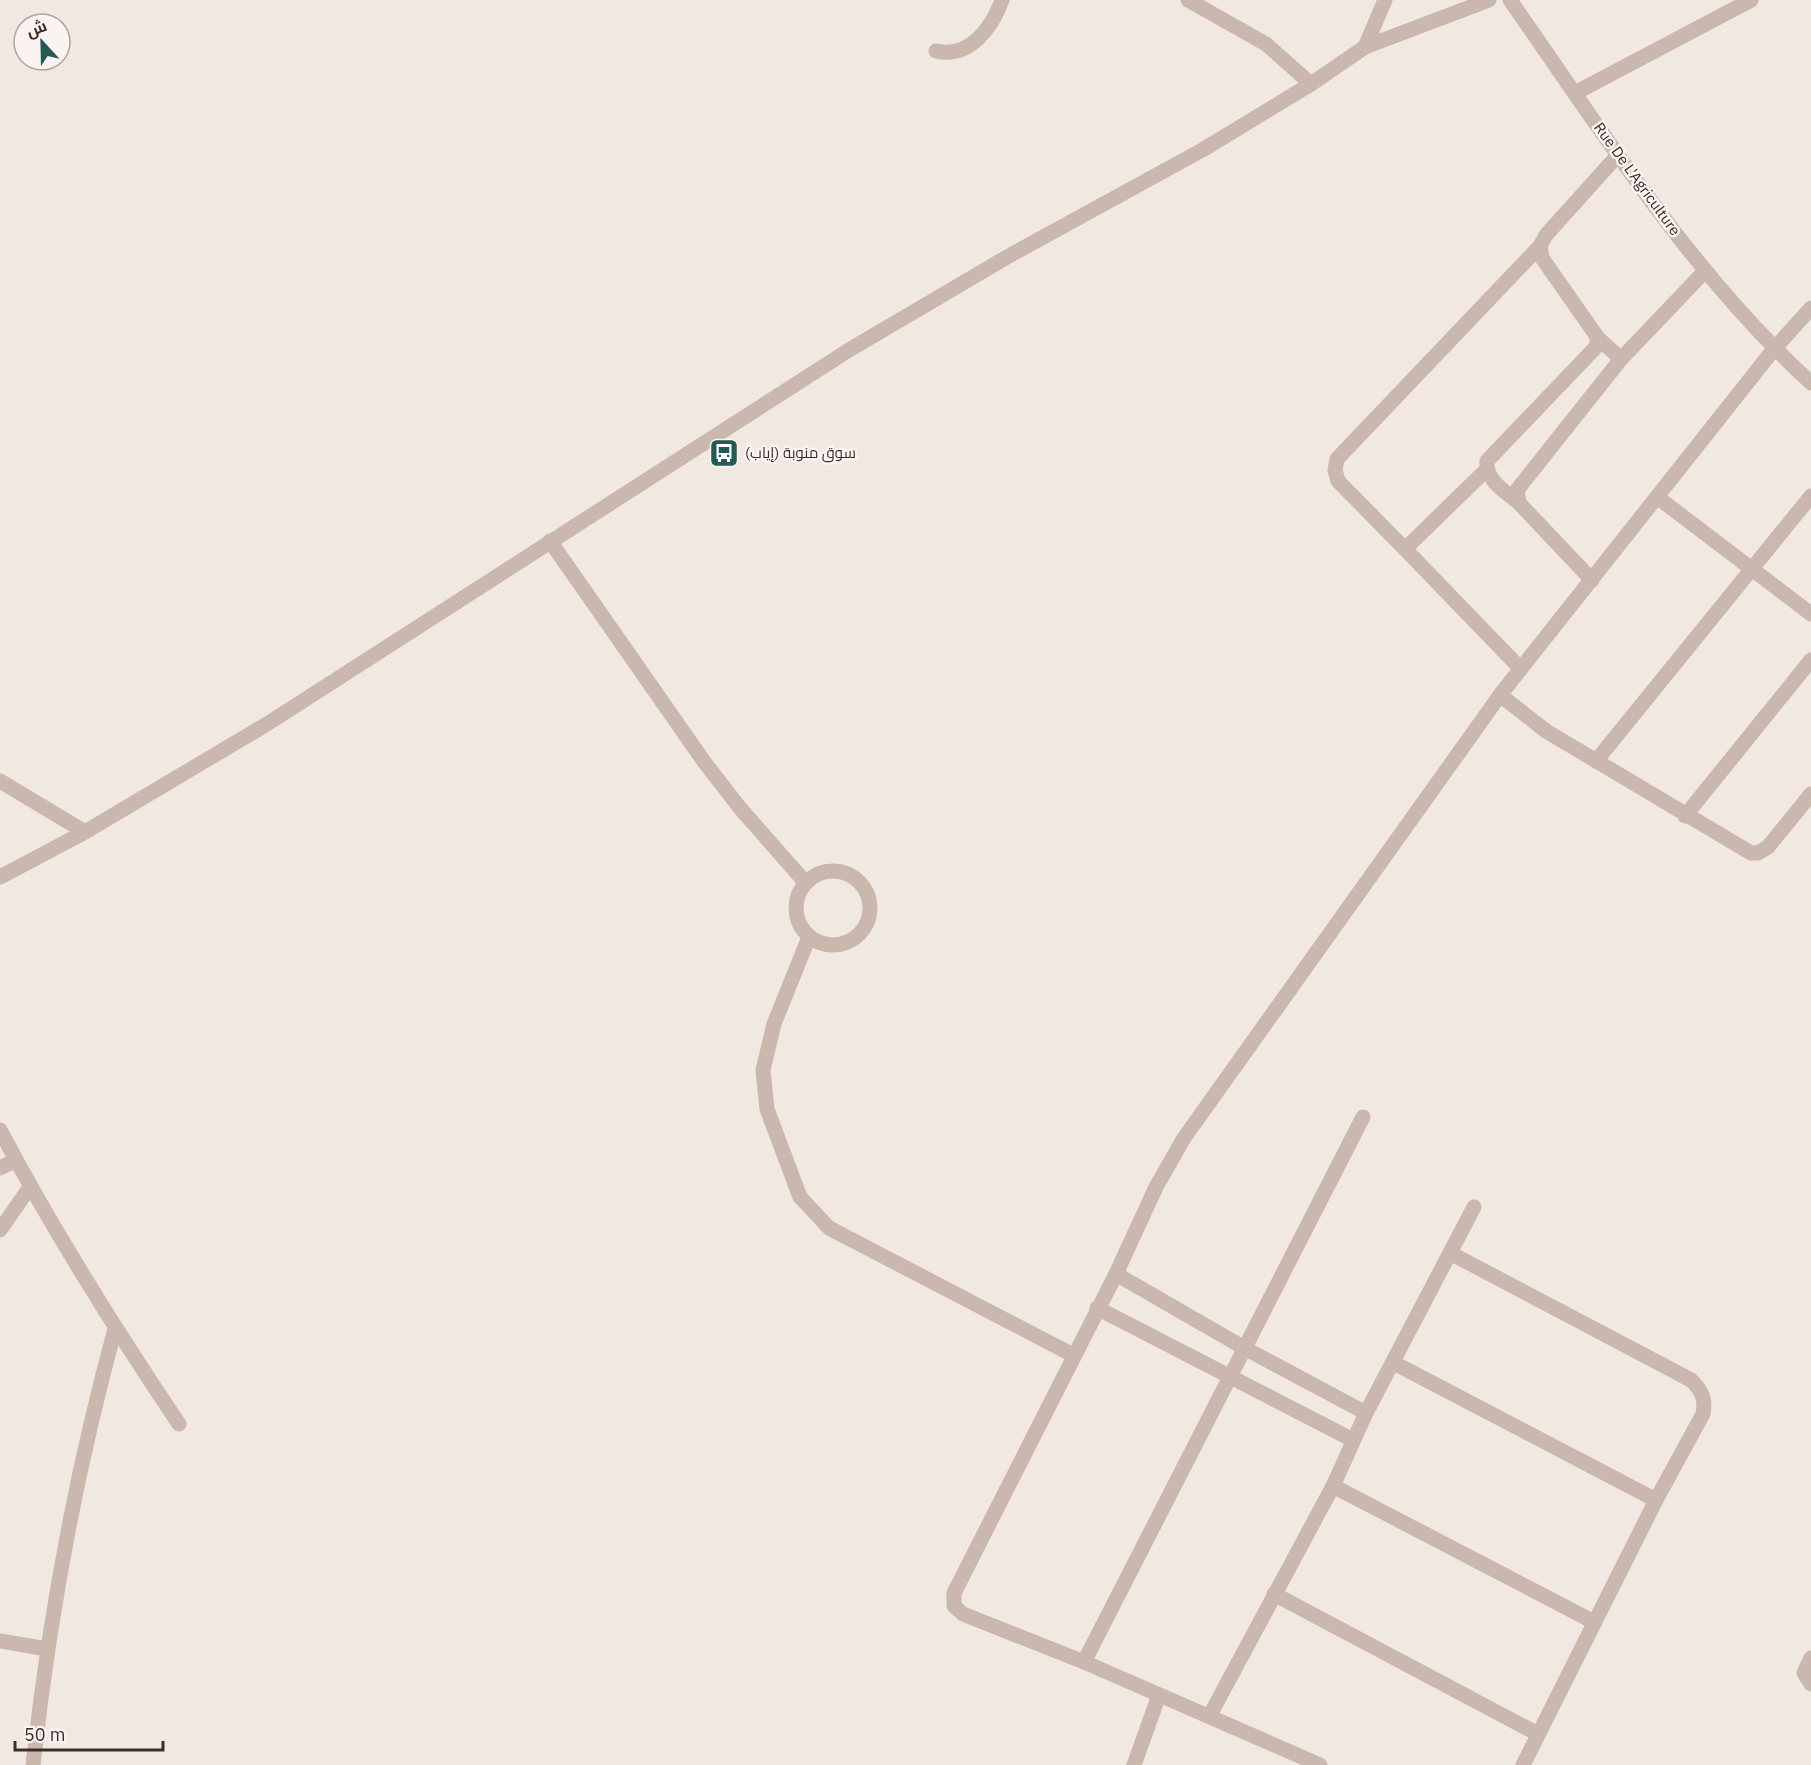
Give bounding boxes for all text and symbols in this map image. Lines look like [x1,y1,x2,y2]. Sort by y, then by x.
north arrow [12,12,72,72]
text: ش [23,15,50,41]
street label: Rue De L'Agriculture [1590,118,1685,239]
bus stop icon: سوق منوبة (إياب) [708,437,740,469]
place label: سوق منوبة (إياب) [745,443,856,463]
scale bar [15,1714,164,1752]
text: 50 m [24,1723,66,1746]

